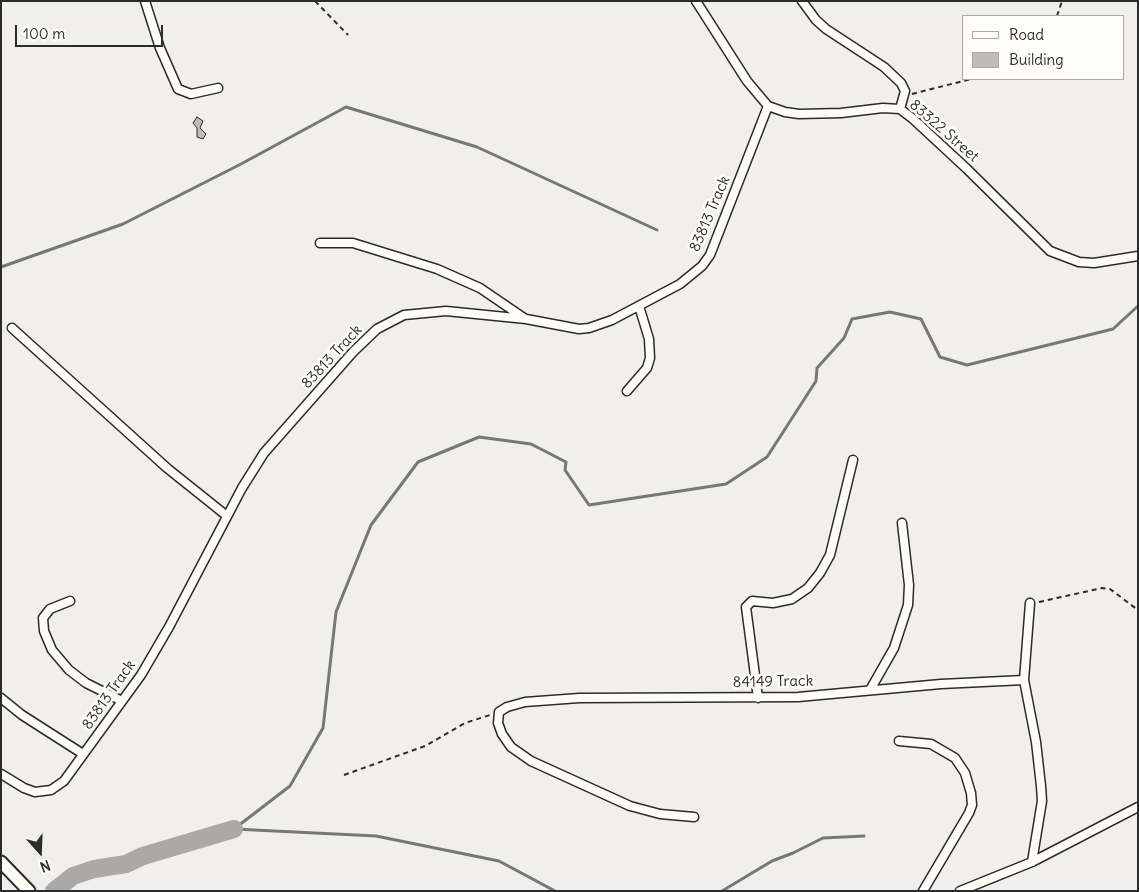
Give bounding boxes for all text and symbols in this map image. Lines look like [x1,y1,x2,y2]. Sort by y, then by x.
scale bar [18,15,165,47]
legend [962,15,1124,80]
text: 100 m [23,24,65,43]
text: Road [1009,25,1044,44]
text: Building [1009,50,1064,69]
street label: 83322 Street [906,96,982,166]
street label: 83813 Track [686,173,734,255]
street label: 83813 Track [298,321,366,393]
street label: 83813 Track [79,657,139,733]
street label: 84149 Track [733,672,813,692]
north arrow [15,827,65,877]
text: N [38,856,53,876]

